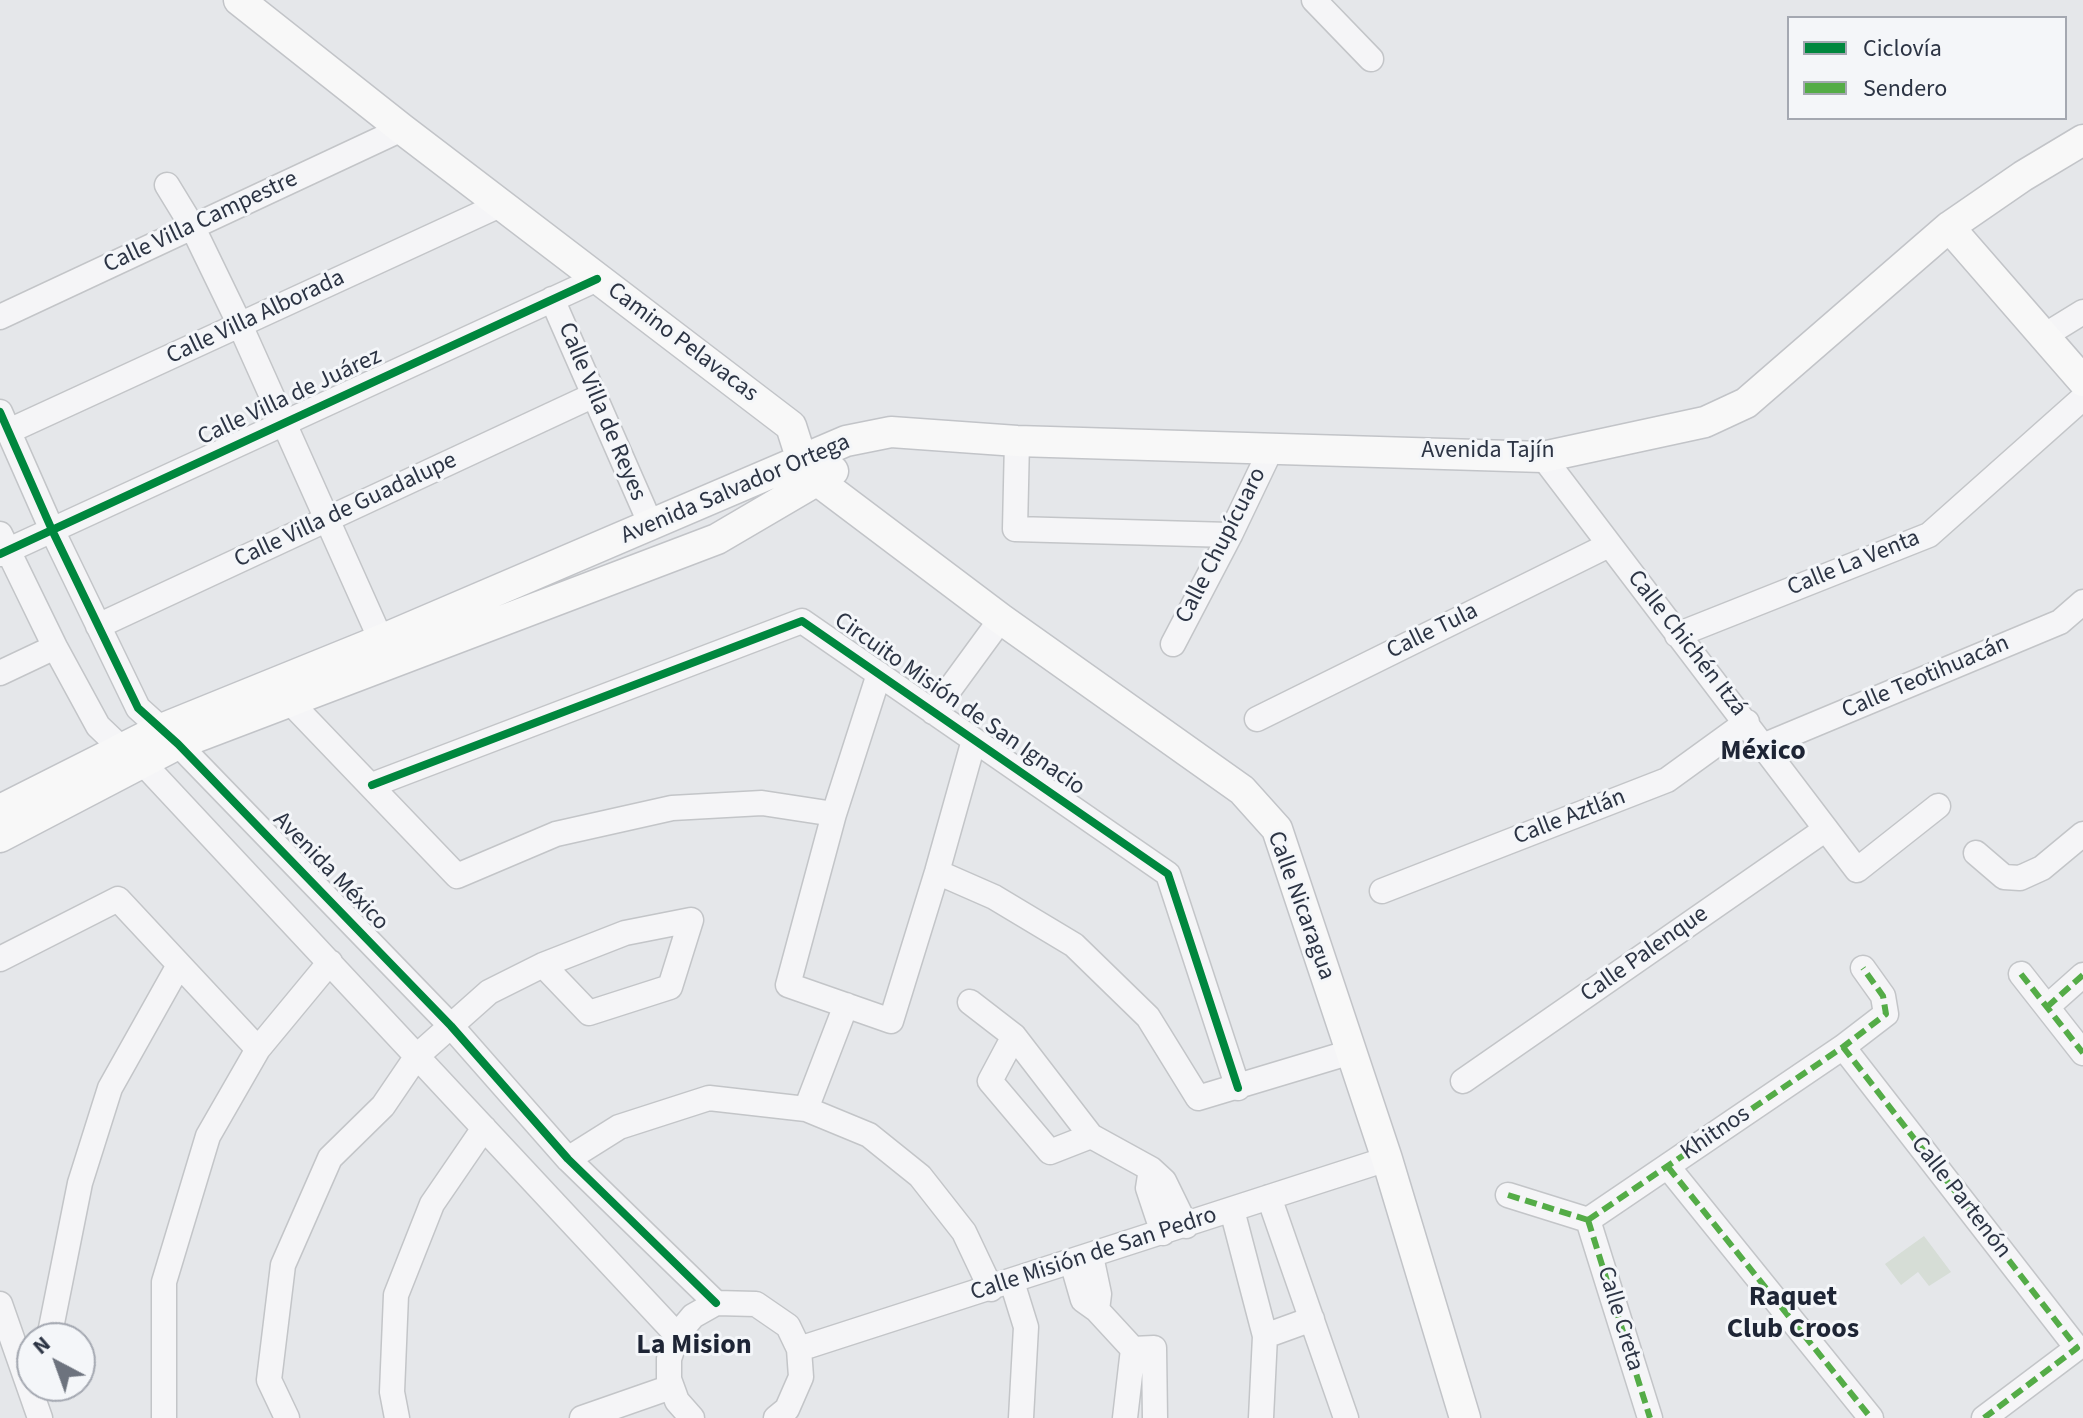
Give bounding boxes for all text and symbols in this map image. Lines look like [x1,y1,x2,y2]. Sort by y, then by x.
legend [1787,16,2067,120]
text: Ciclovía [1863,31,1942,66]
text: Sendero [1863,71,1947,106]
street label: Calle Villa Campestre [99,165,303,281]
street label: Calle Villa Alborada [163,264,349,372]
street label: Camino Pelavacas [601,277,763,409]
street label: Calle Villa de Reyes [550,319,652,505]
street label: Calle Villa de Juárez [194,343,386,453]
street label: Avenida Salvador Ortega [617,429,855,551]
street label: Avenida Tajín [1421,438,1555,466]
street label: Calle Villa de Guadalupe [230,447,462,575]
street label: Calle Chupícuaro [1170,463,1274,629]
street label: Calle La Venta [1784,524,1924,604]
street label: Calle Chichén Itzá [1620,565,1752,723]
street label: Calle Tula [1383,598,1483,666]
street label: Circuito Misión de San Ignacio [828,607,1090,803]
street label: Calle Teotihuacán [1838,630,2014,726]
district label: México [1720,736,1806,770]
street label: Calle Aztlán [1510,784,1630,852]
street label: Avenida México [266,806,394,938]
street label: Calle Nicaragua [1260,828,1340,984]
street label: Calle Palenque [1576,901,1714,1009]
street label: Khitnos [1676,1101,1756,1167]
street label: Calle Partenón [1903,1131,2017,1265]
street label: Calle Misión de San Pedro [967,1202,1221,1308]
street label: Calle Creta [1589,1263,1649,1375]
district label: Raquet Club Croos [1727,1282,1859,1348]
north arrow [16,1322,96,1402]
text: N [26,1329,58,1362]
district label: La Mision [636,1330,752,1364]

